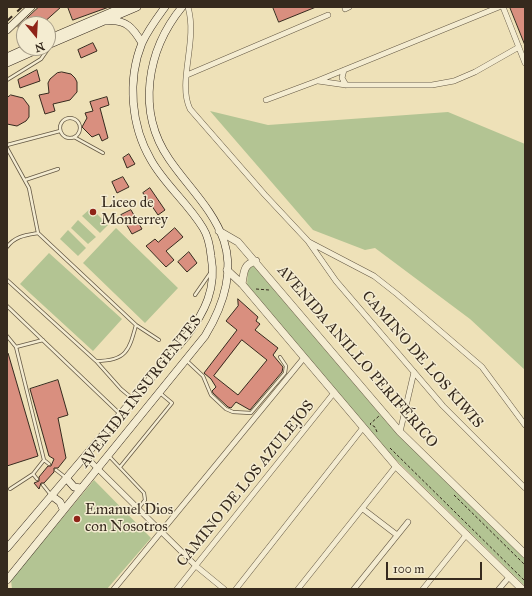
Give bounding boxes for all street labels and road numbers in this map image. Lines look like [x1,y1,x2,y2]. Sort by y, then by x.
street label: AVENIDA ANILLO PERIFÉRICO [273,262,441,452]
street label: CAMINO DE LOS KIWIS [358,288,486,432]
street label: AVENIDA INSURGENTES [76,312,206,472]
street label: CAMINO DE LOS AZULEJOS [173,397,319,571]

